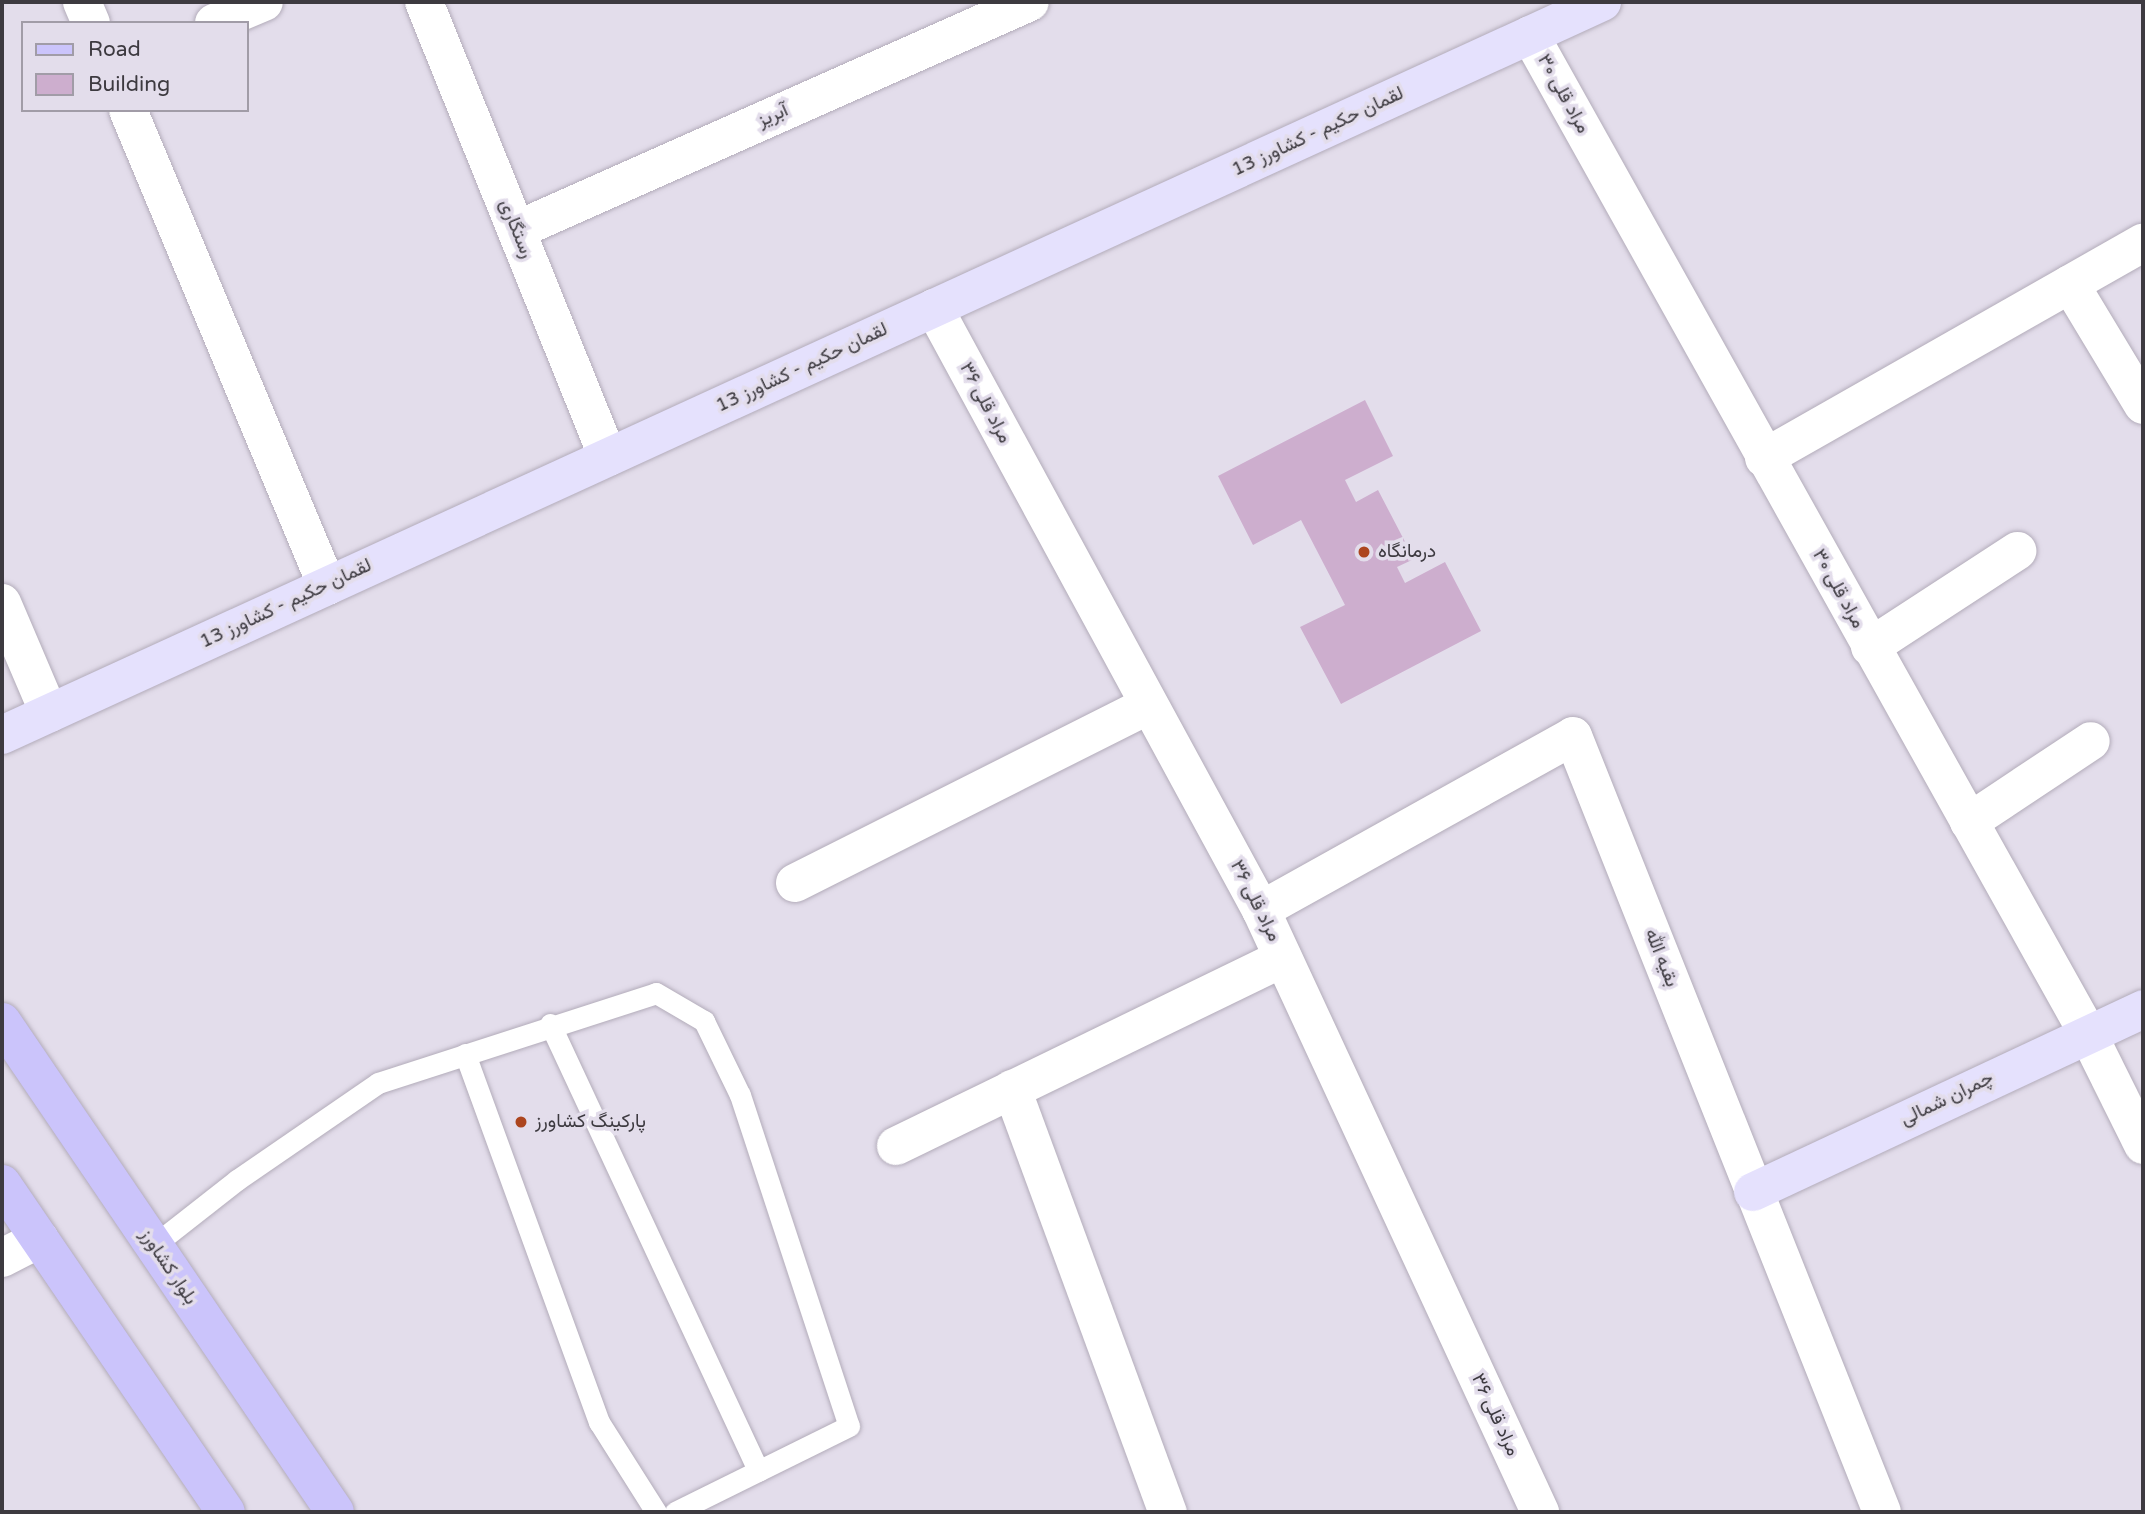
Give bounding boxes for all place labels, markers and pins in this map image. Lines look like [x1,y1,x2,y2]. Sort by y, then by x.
place label: درمانگاه [1378,541,1436,563]
marker: درمانگاه [1356,544,1372,560]
place label: پارکینگ کشاورز [535,1111,646,1133]
marker: پارکینگ کشاورز [513,1114,529,1130]

